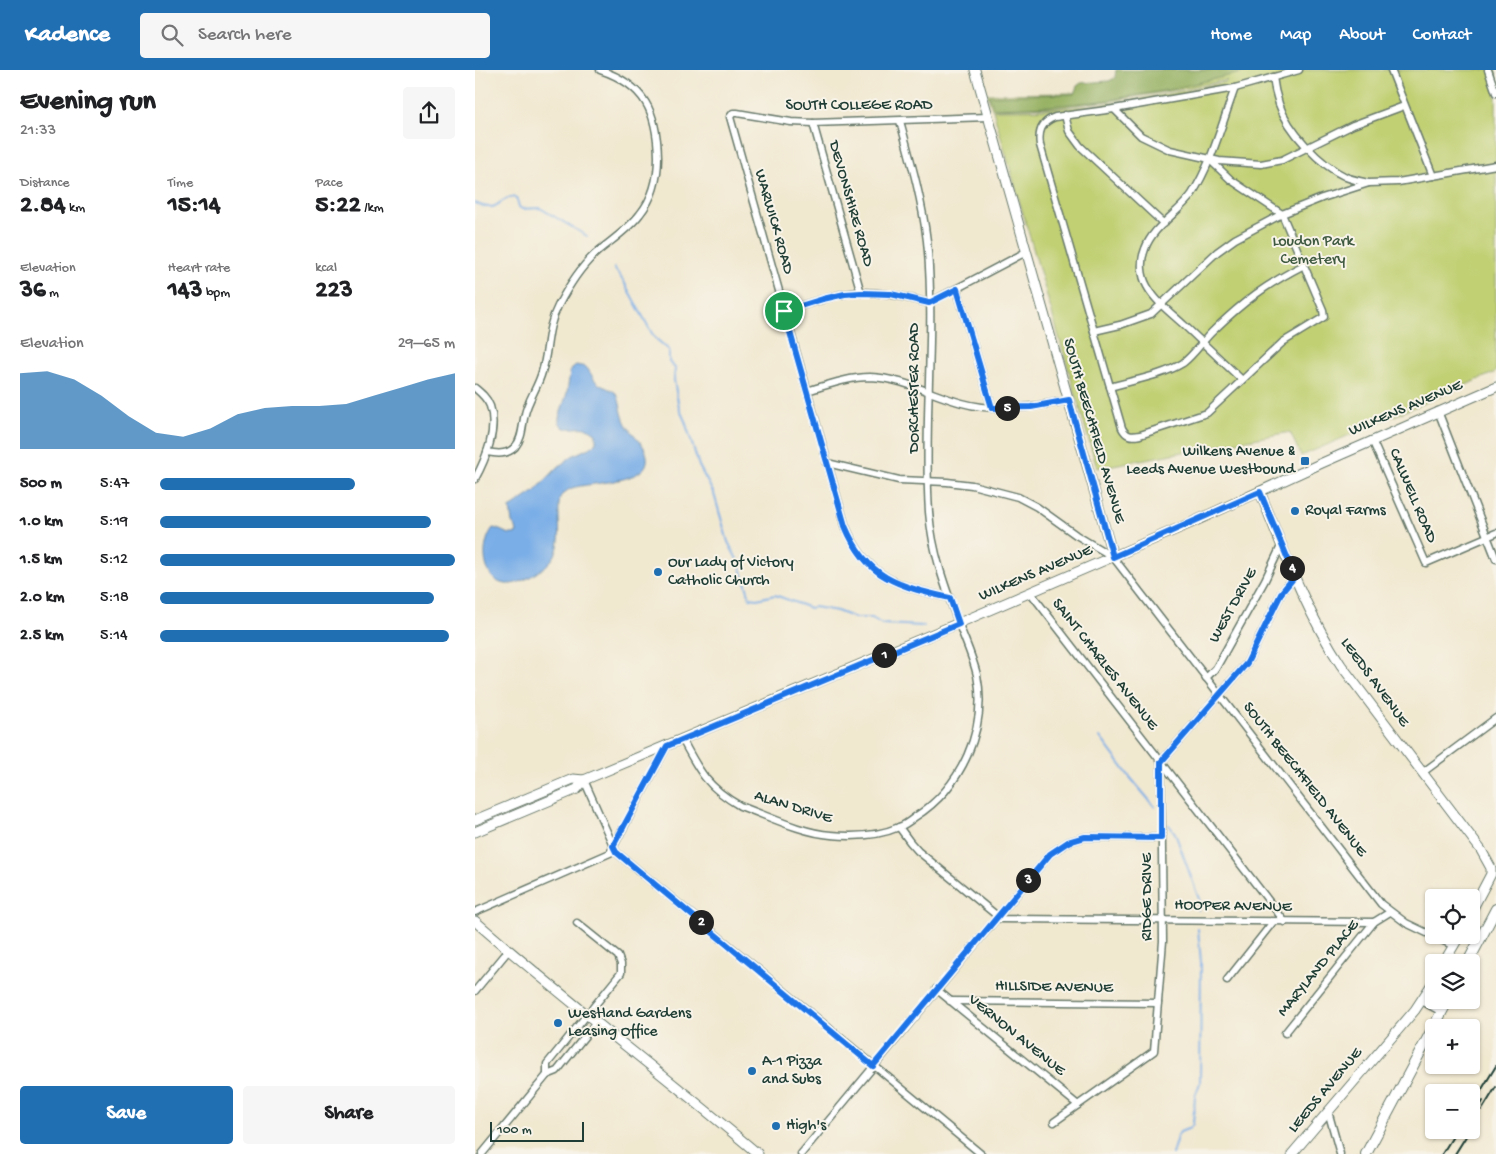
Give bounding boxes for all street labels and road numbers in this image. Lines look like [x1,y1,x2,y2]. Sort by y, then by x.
street label: SOUTH COLLEGE ROAD [785,97,933,116]
street label: DEVONSHIRE ROAD [823,138,877,270]
street label: WARWICK ROAD [749,167,797,277]
street label: DORCHESTER ROAD [906,323,925,454]
street label: SOUTH BEECHFIELD AVENUE [1057,336,1129,527]
street label: WILKENS AVENUE [1346,376,1467,442]
street label: CALWELL ROAD [1384,446,1441,547]
street label: WILKENS AVENUE [976,541,1097,607]
street label: WEST DRIVE [1206,564,1263,647]
street label: SAINT CHARLES AVENUE [1047,595,1162,735]
street label: LEEDS AVENUE [1335,635,1413,732]
street label: SOUTH BEECHFIELD AVENUE [1238,699,1371,862]
street label: ALAN DRIVE [752,787,835,829]
street label: RIDGE DRIVE [1139,852,1158,941]
street label: HOOPER AVENUE [1174,896,1293,918]
street label: MARYLAND PLACE [1274,916,1364,1021]
street label: HILLSIDE AVENUE [995,977,1114,999]
street label: VERNON AVENUE [963,990,1069,1082]
street label: LEEDS AVENUE [1285,1044,1368,1137]

